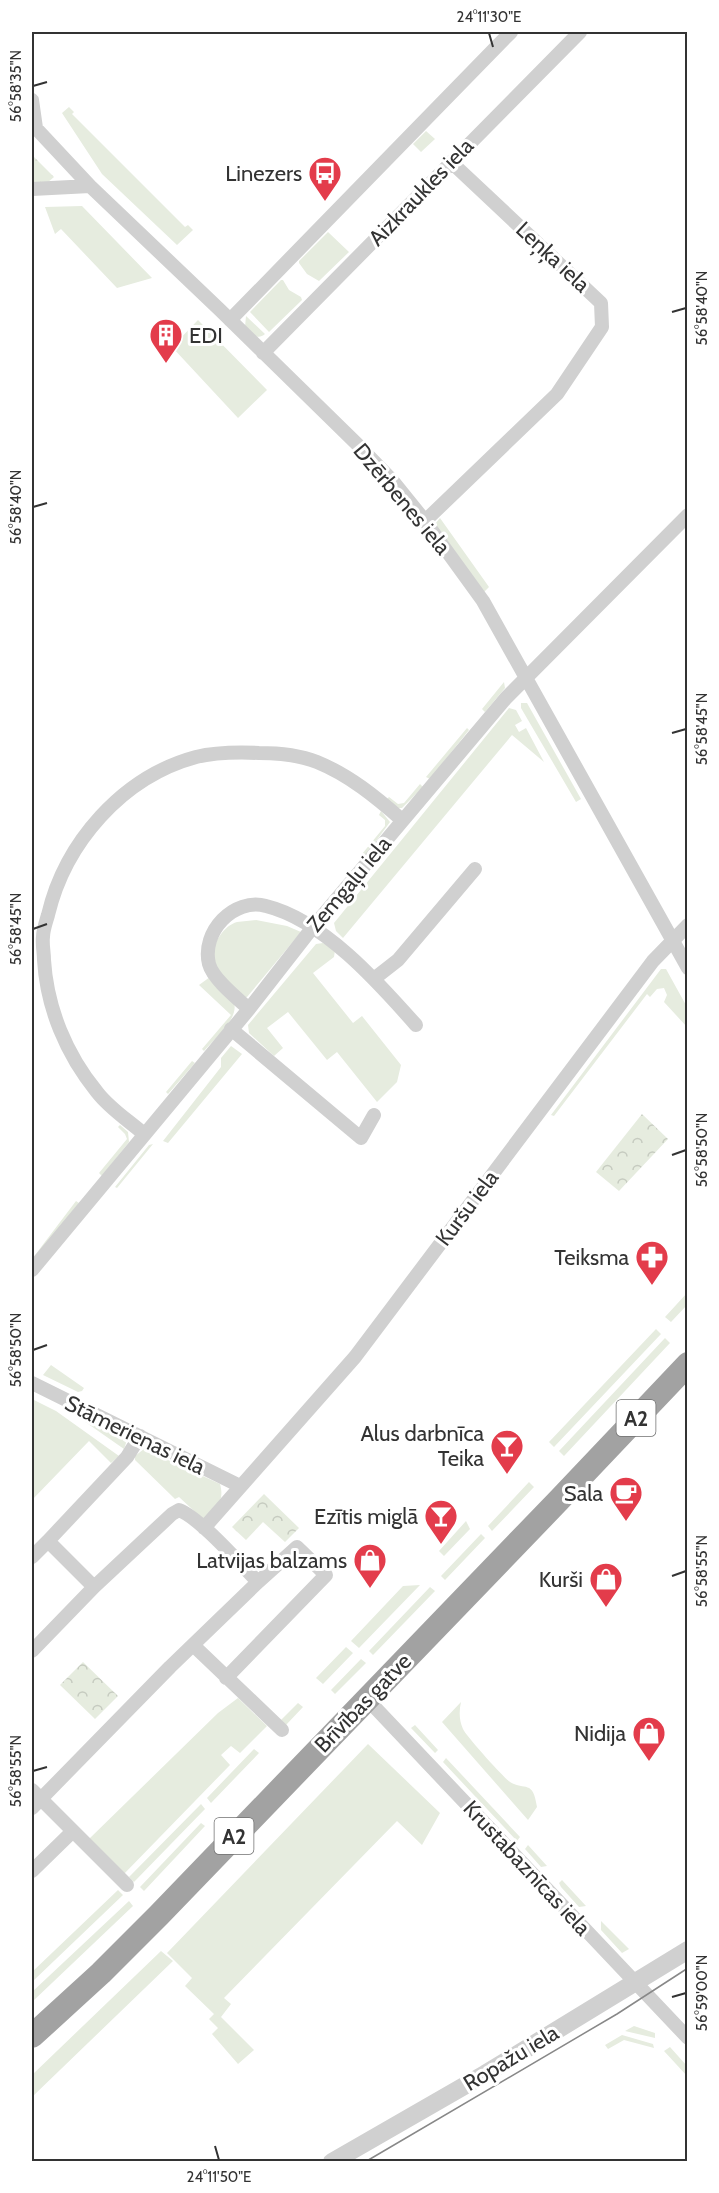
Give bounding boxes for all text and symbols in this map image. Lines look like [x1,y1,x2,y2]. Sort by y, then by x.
text: 24°11'30"E [457,8,521,26]
text: 56°58'35"N [7,50,25,122]
street label: Aizkraukles iela [363,132,479,251]
bus stop icon: Linezers [307,155,343,202]
place label: Linezers [225,160,302,187]
street label: Leņķa iela [510,216,596,299]
text: 56°58'40"N [693,271,711,345]
building icon: EDI [148,317,184,364]
place label: EDI [189,322,223,349]
street label: Dzērbenes iela [348,438,457,561]
text: 56°58'40"N [7,470,25,544]
text: 56°58'45"N [693,693,711,765]
street label: Zemgaļu iela [301,830,398,938]
text: 56°58'45"N [7,893,25,965]
text: 56°58'50"N [693,1113,711,1187]
street label: Kuršu iela [430,1165,504,1251]
pharmacy icon: Teiksma [634,1239,670,1286]
place label: Teiksma [554,1244,629,1271]
text: 56°58'50"N [7,1313,25,1387]
street label: Stāmerienas iela [61,1389,210,1481]
road number: A2 [616,1400,656,1436]
place label: Alus darbnīca Teika [360,1420,484,1472]
bar icon: Alus darbnīca Teika [489,1428,525,1475]
cafe icon: Sala [608,1475,644,1522]
place label: Sala [564,1480,603,1507]
bar icon: Ezītis miglā [423,1498,459,1545]
place label: Ezītis miglā [314,1503,418,1530]
text: 56°58'55"N [693,1535,711,1607]
shop icon: Latvijas balzams [352,1542,388,1589]
place label: Latvijas balzams [196,1547,347,1574]
shop icon: Kurši [588,1561,624,1608]
place label: Kurši [539,1566,583,1593]
street label: Brīvības gatve [309,1648,417,1758]
shop icon: Nidija [631,1715,667,1762]
place label: Nidija [574,1720,626,1747]
text: 56°58'55"N [7,1735,25,1807]
street label: Krustabaznīcas iela [458,1795,597,1941]
road number: A2 [214,1818,254,1854]
text: 56°59'00"N [693,1955,711,2031]
street label: Ropažu iela [458,2019,564,2097]
text: 24°11'50"E [187,2168,251,2186]

